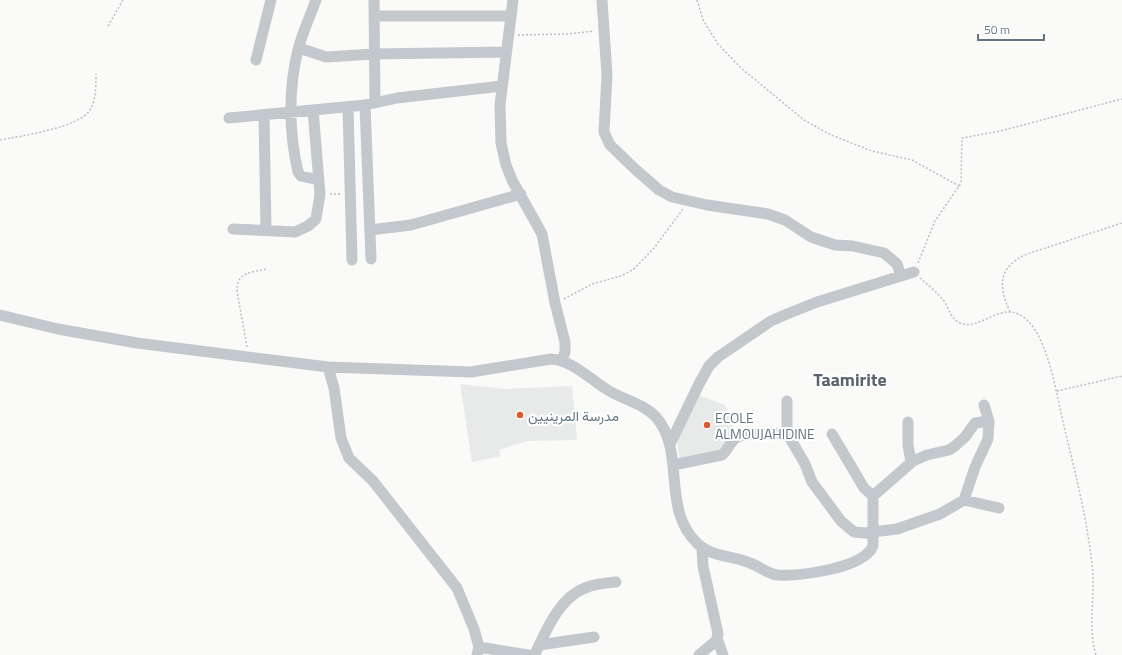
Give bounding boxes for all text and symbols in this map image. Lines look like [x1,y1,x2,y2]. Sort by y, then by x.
scale bar [978,16,1044,42]
text: 50 m [984,20,1010,39]
district label: Taamirite [813,366,887,393]
place label: مدرسة المرينيين [528,405,619,426]
place label: ECOLE ALMOUJAHIDINE [715,407,815,444]
marker: مدرسة المرينيين [515,410,525,420]
marker: ECOLE ALMOUJAHIDINE [702,420,712,430]

